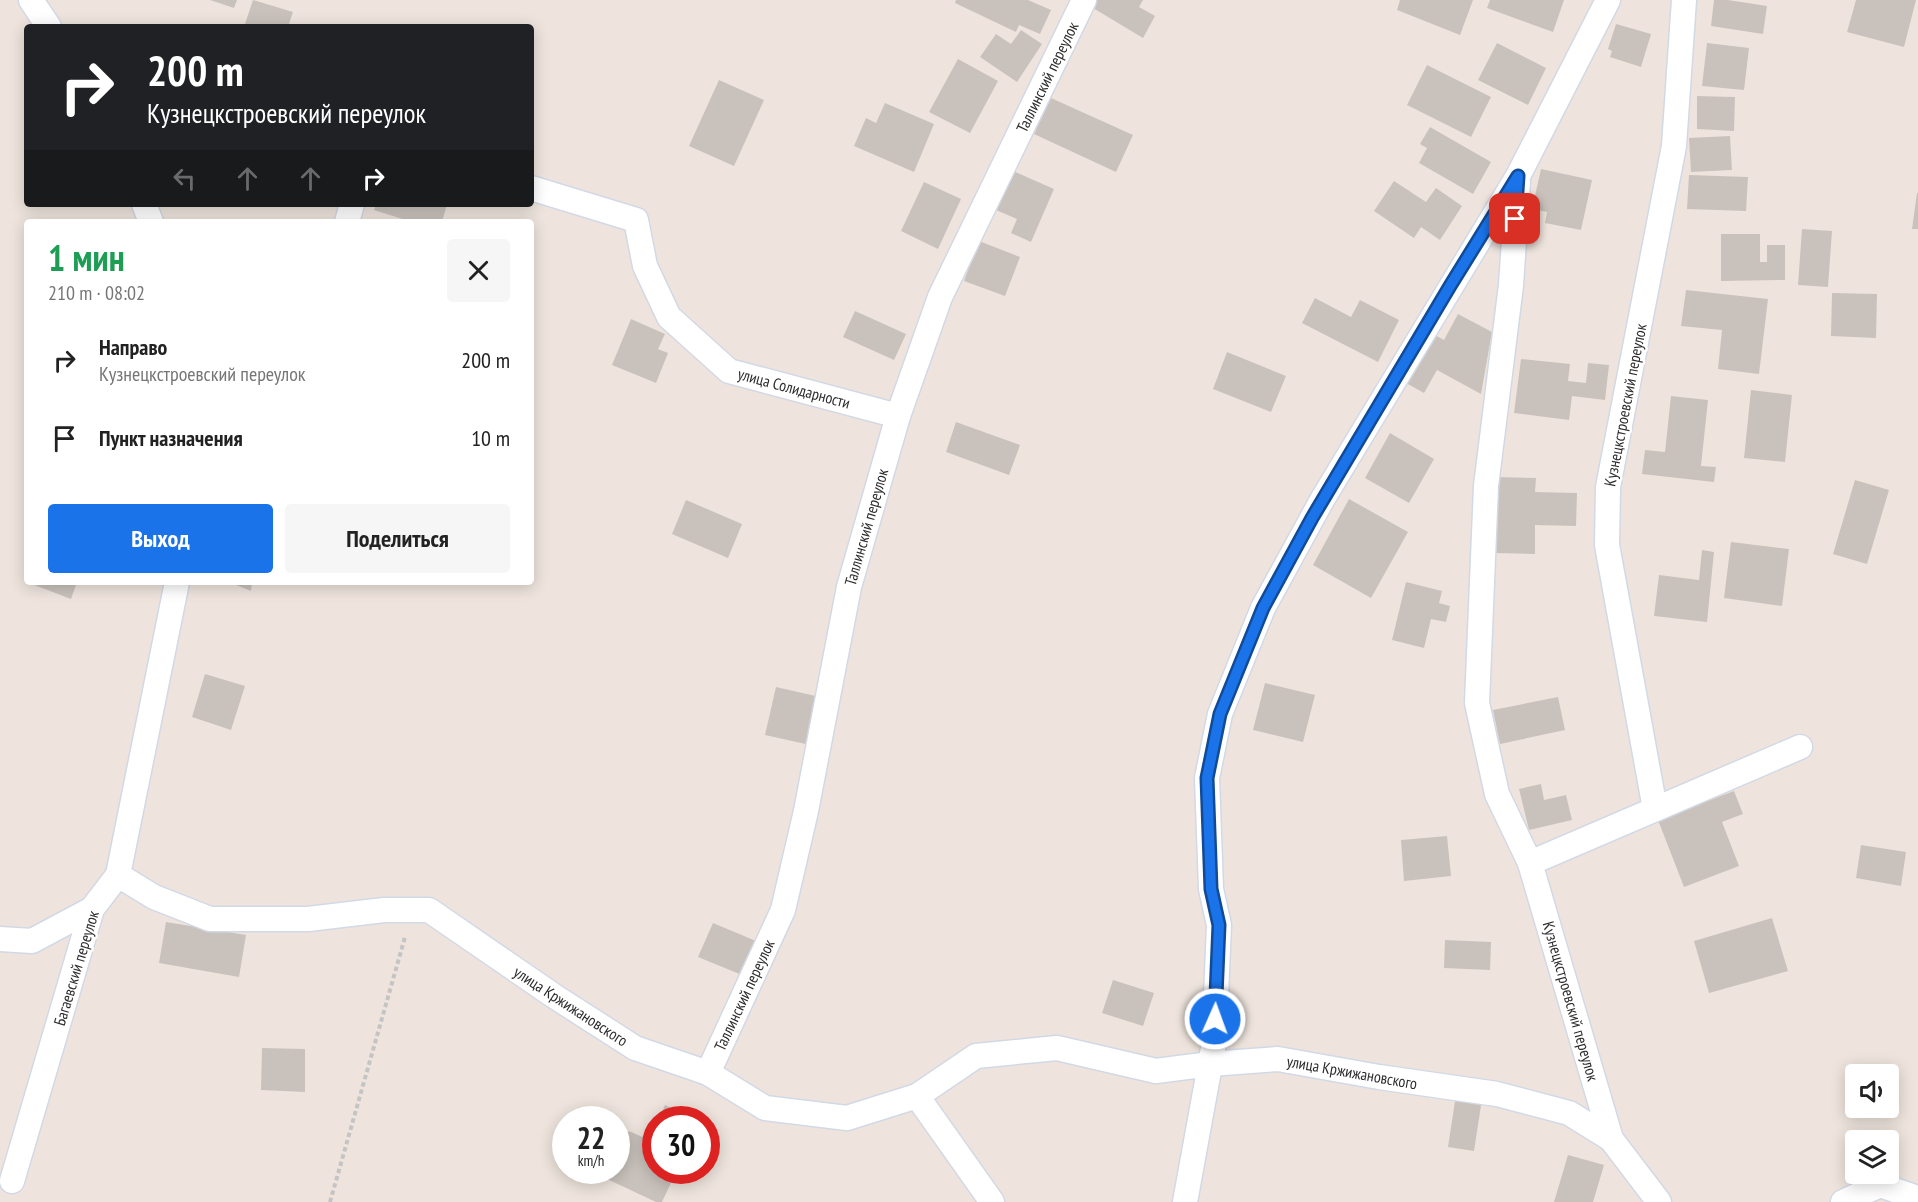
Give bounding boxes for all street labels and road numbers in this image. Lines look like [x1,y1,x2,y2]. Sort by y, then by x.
street label: Таллинский переулок [1012,18,1083,136]
street label: Кузнецкстроевский переулок [1599,321,1651,488]
street label: улица Солидарности [736,363,852,413]
street label: Таллинский переулок [840,465,892,588]
street label: Багаевский переулок [49,907,103,1028]
street label: Кузнецкстроевский переулок [1539,919,1604,1084]
street label: Таллинский переулок [709,935,779,1054]
street label: улица Кржижановского [510,962,632,1050]
street label: улица Кржижановского [1285,1051,1419,1093]

